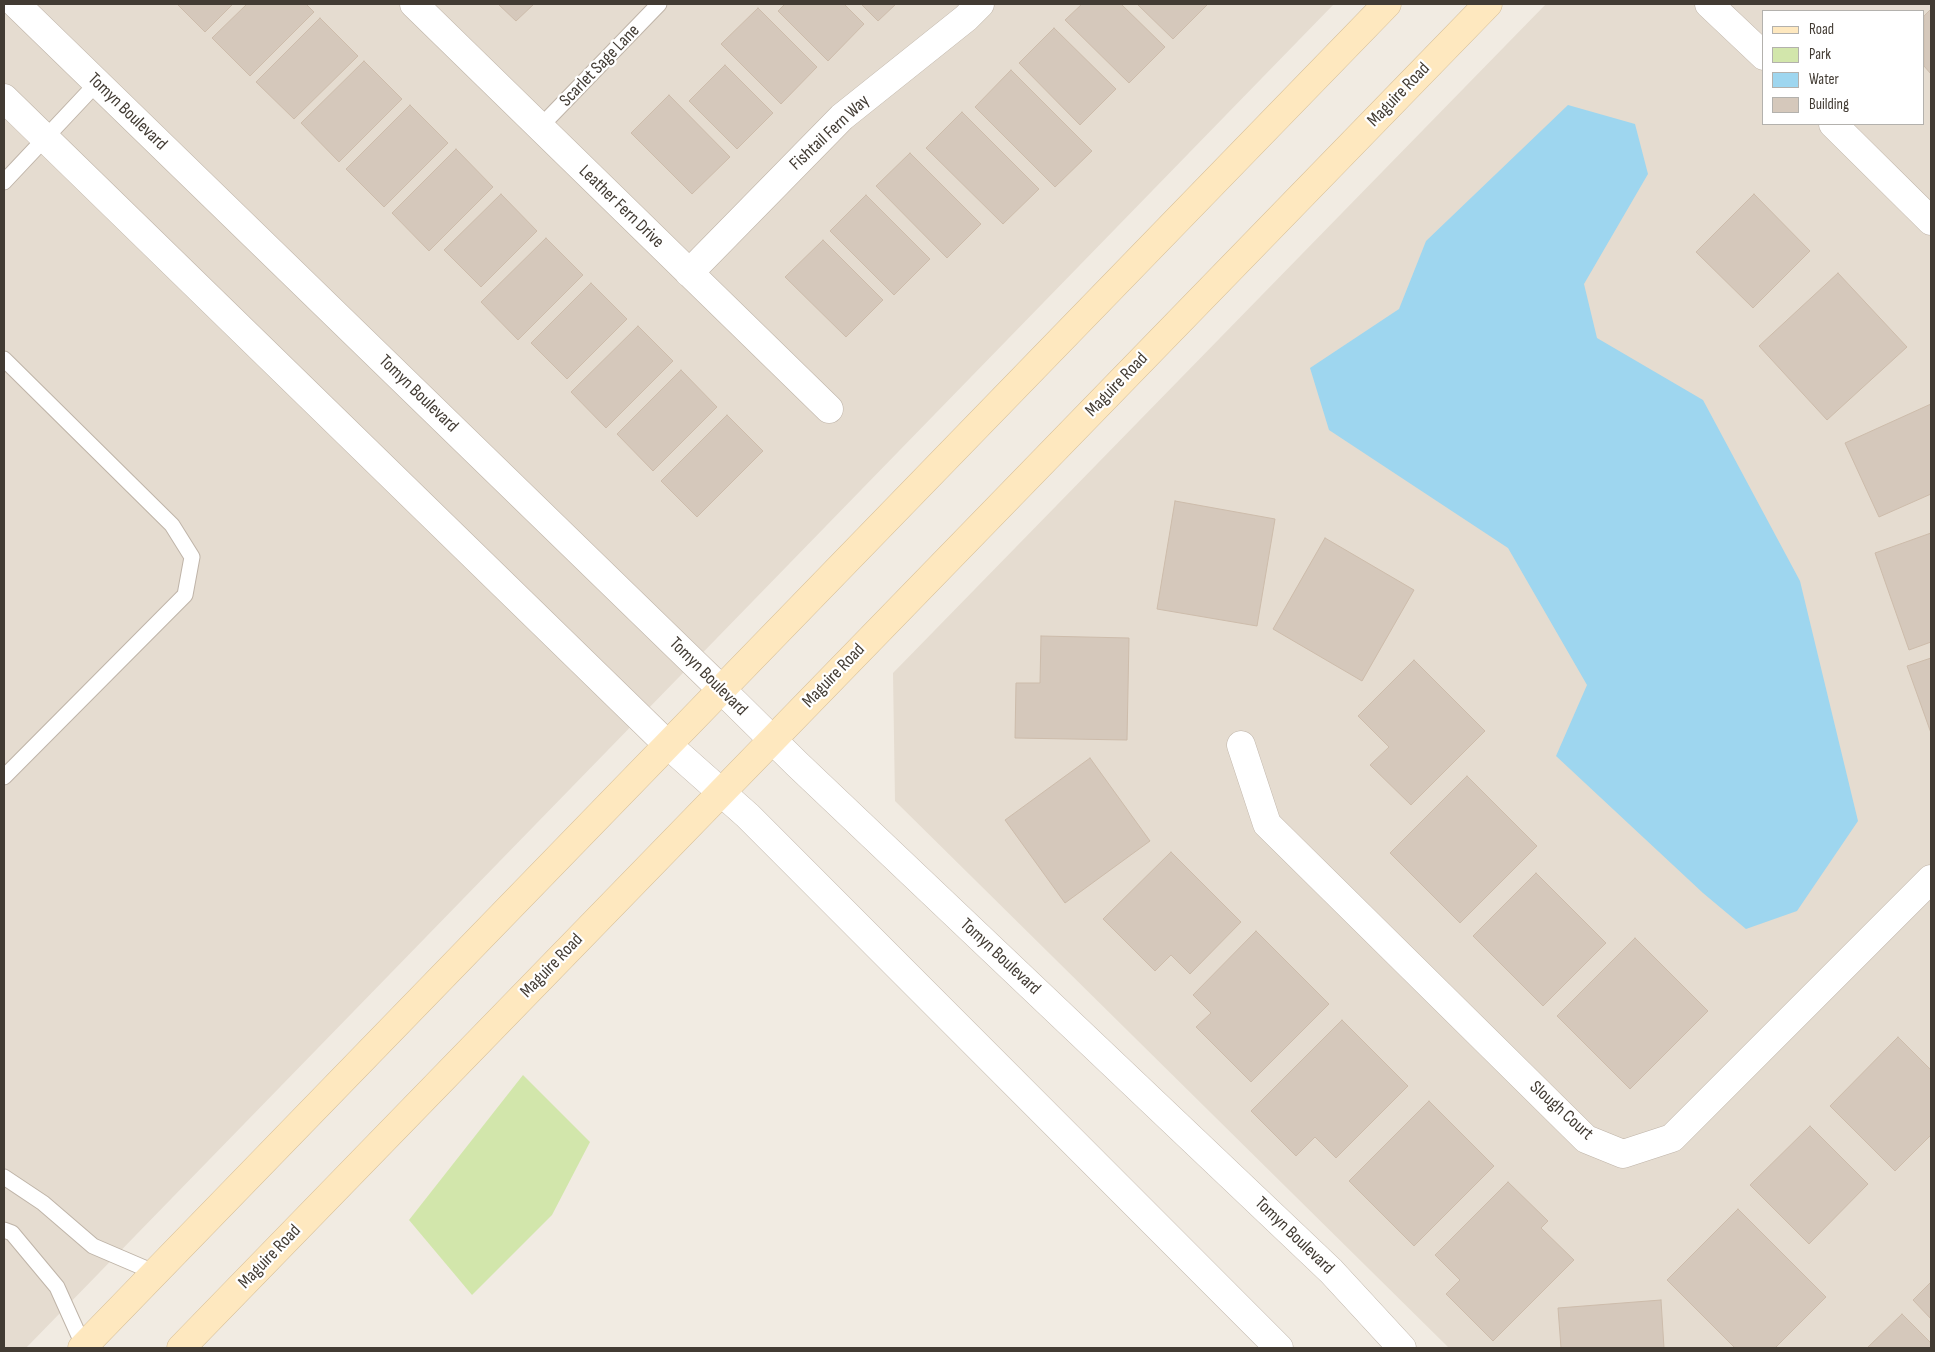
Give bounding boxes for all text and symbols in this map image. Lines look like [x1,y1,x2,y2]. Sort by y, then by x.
legend [1762,10,1925,125]
street label: Scarlet Sage Lane [555,20,645,112]
text: Road [1809,20,1834,39]
text: Park [1809,45,1831,64]
street label: Maguire Road [1363,58,1435,132]
street label: Tomyn Boulevard [83,69,171,155]
text: Water [1809,70,1839,89]
street label: Fishtail Fern Way [786,91,874,175]
text: Building [1809,95,1849,114]
street label: Leather Fern Drive [574,161,668,253]
street label: Maguire Road [1081,348,1153,422]
street label: Tomyn Boulevard [374,351,462,437]
street label: Tomyn Boulevard [664,633,752,721]
street label: Maguire Road [798,639,870,713]
street label: Tomyn Boulevard [955,914,1045,1000]
street label: Maguire Road [516,929,588,1003]
street label: Slough Court [1525,1077,1597,1145]
street label: Tomyn Boulevard [1250,1193,1338,1279]
street label: Maguire Road [234,1220,306,1294]

